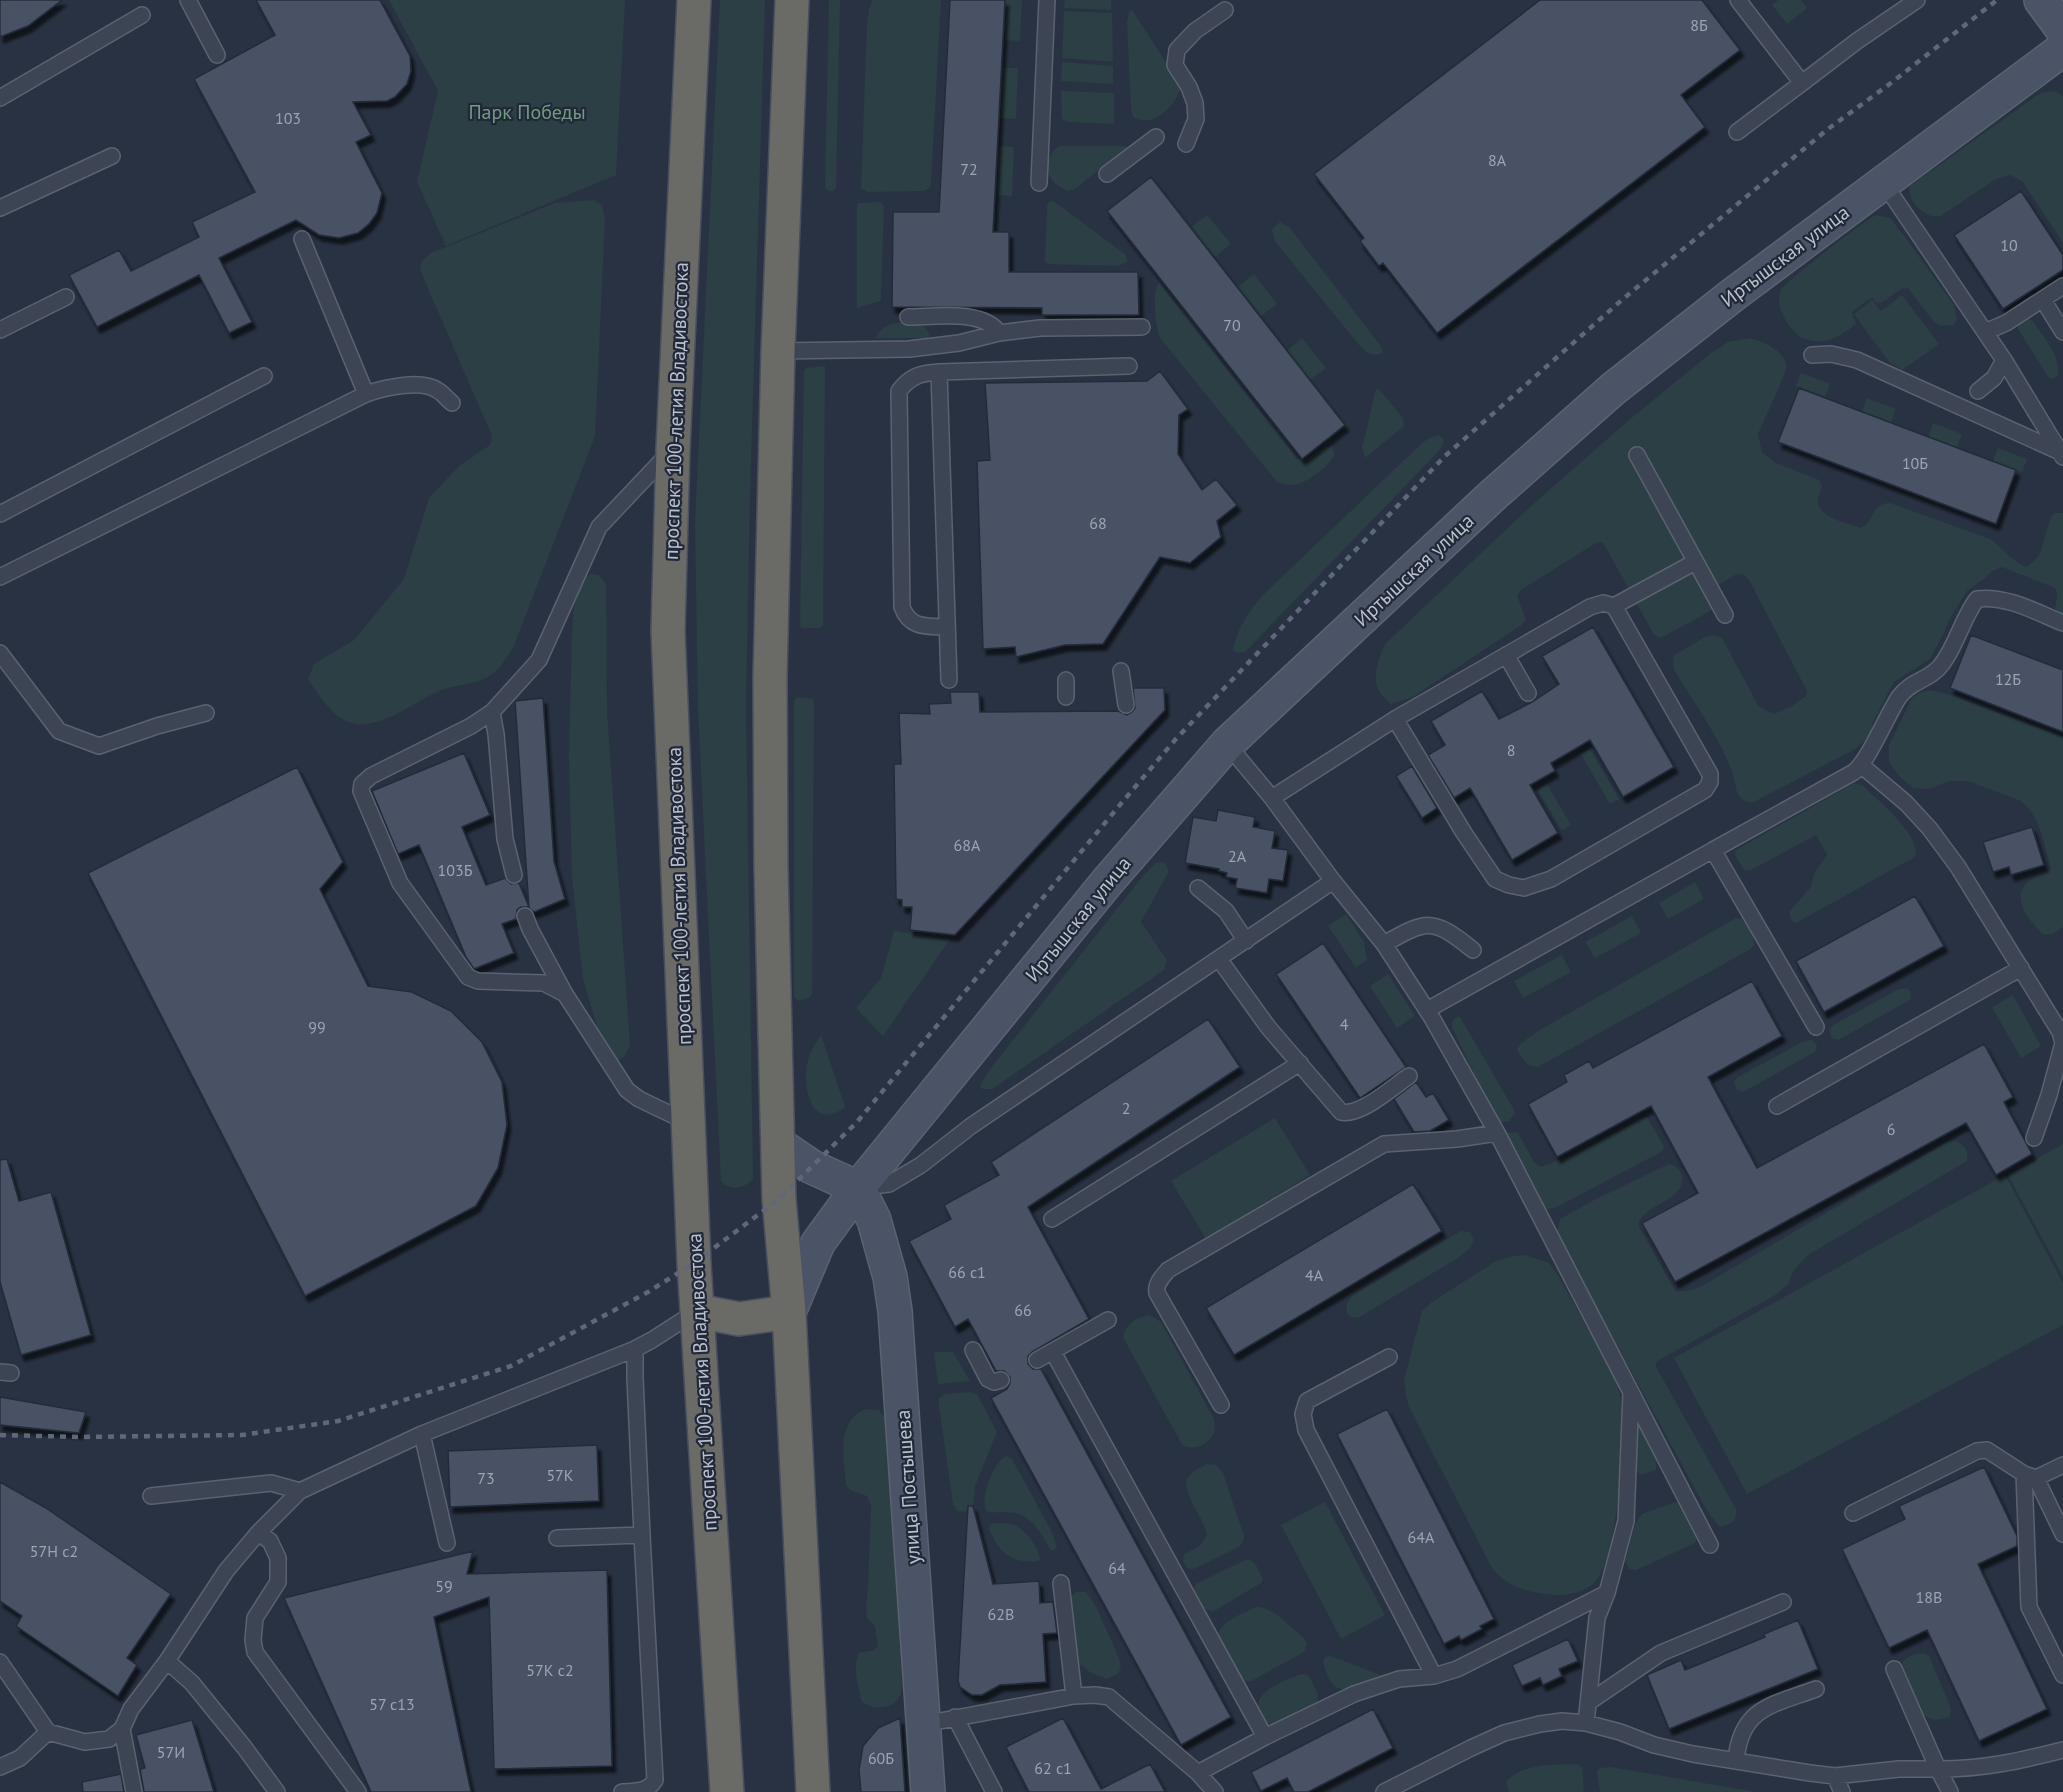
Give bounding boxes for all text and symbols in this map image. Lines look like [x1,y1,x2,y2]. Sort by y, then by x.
house number: 8Б [1690,15,1708,35]
park label: Парк Победы [468,99,586,125]
house number: 103 [275,108,301,128]
house number: 8А [1488,150,1507,170]
house number: 72 [960,159,978,179]
street label: Иртышская улица [1716,199,1854,313]
house number: 10 [2000,235,2018,255]
street label: проспект 100-летия Владивостока [658,262,694,560]
house number: 70 [1223,315,1241,335]
house number: 10Б [1902,453,1928,473]
street label: Иртышская улица [1349,508,1479,632]
house number: 68 [1089,513,1107,533]
house number: 12Б [1995,669,2021,689]
house number: 8 [1507,740,1515,760]
street label: проспект 100-летия Владивостока [661,747,697,1045]
house number: 68А [954,835,981,855]
house number: 2А [1228,846,1247,866]
street label: Иртышская улица [1019,851,1137,987]
house number: 103Б [438,860,473,880]
house number: 4 [1340,1014,1349,1034]
house number: 99 [308,1017,326,1037]
house number: 2 [1122,1098,1130,1118]
house number: 6 [1887,1119,1895,1139]
street label: проспект 100-летия Владивостока [681,1232,723,1532]
house number: 66 с1 [948,1262,986,1282]
house number: 4А [1305,1265,1324,1285]
house number: 66 [1014,1300,1032,1320]
street label: улица Постышева [890,1409,926,1565]
house number: 57К [546,1465,574,1485]
house number: 73 [477,1468,495,1488]
house number: 64А [1408,1527,1435,1547]
house number: 57Н с2 [30,1541,78,1561]
house number: 64 [1108,1558,1126,1578]
house number: 59 [435,1576,453,1596]
house number: 18В [1916,1587,1942,1607]
house number: 62В [988,1604,1014,1624]
house number: 57К с2 [526,1660,574,1680]
house number: 57 с13 [369,1694,415,1714]
house number: 57И [157,1742,185,1762]
house number: 60Б [868,1748,894,1768]
house number: 62 с1 [1034,1758,1072,1778]

